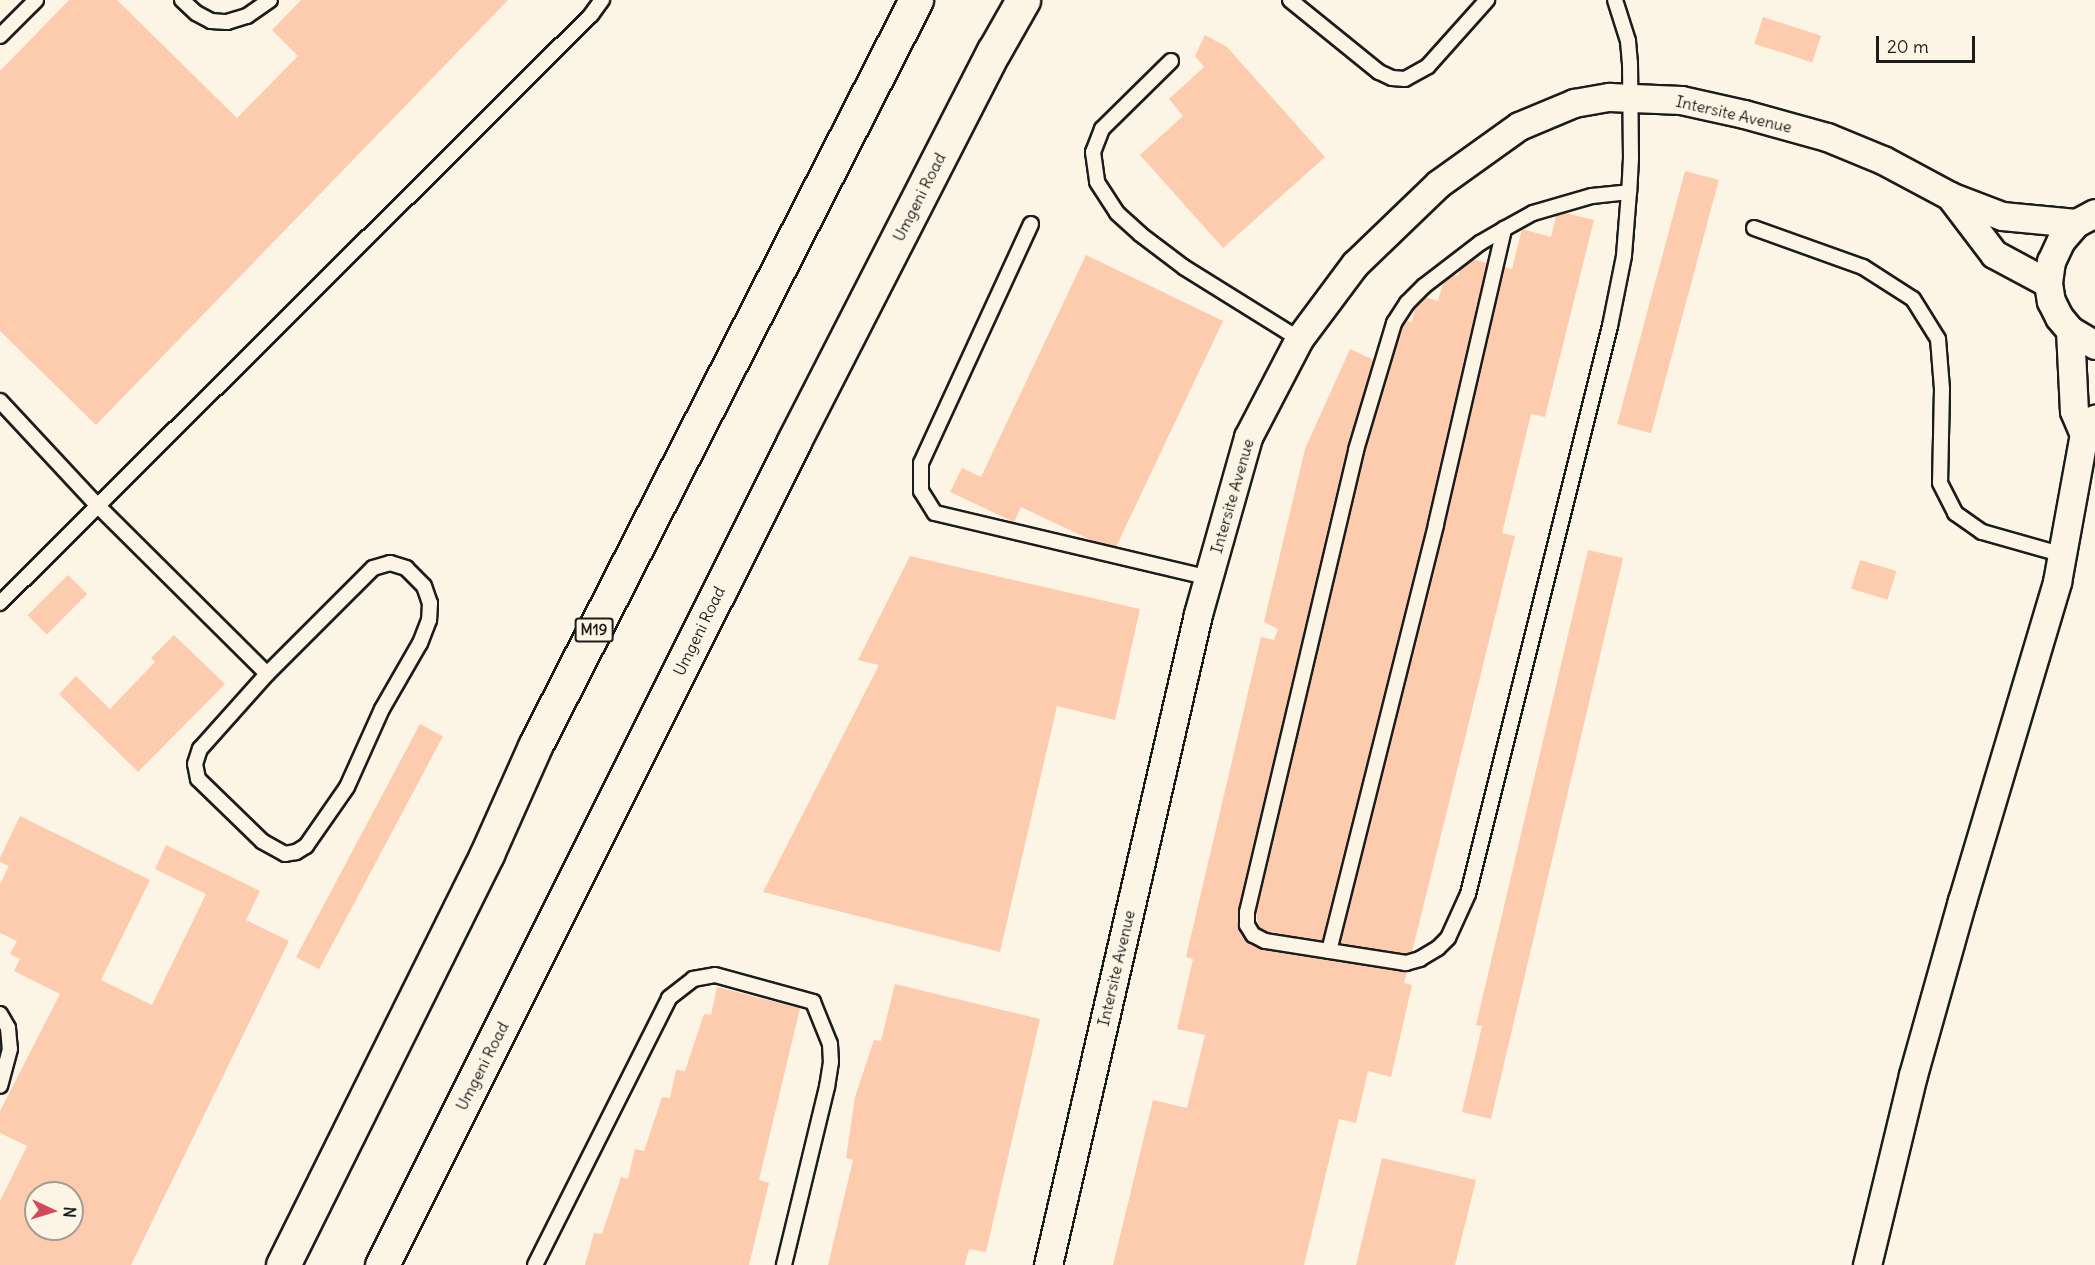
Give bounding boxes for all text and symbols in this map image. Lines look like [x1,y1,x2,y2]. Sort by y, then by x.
scale bar [1879,24,1978,62]
text: 20 m [1887,35,1929,58]
street label: Intersite Avenue [1674,91,1794,137]
street label: Umgeni Road [889,150,949,244]
street label: Intersite Avenue [1206,436,1258,556]
street label: Umgeni Road [669,583,729,679]
road number: M19 [574,618,614,642]
street label: Intersite Avenue [1093,908,1139,1028]
street label: Umgeni Road [452,1019,512,1113]
north arrow [24,1181,84,1241]
text: N [60,1206,80,1218]

